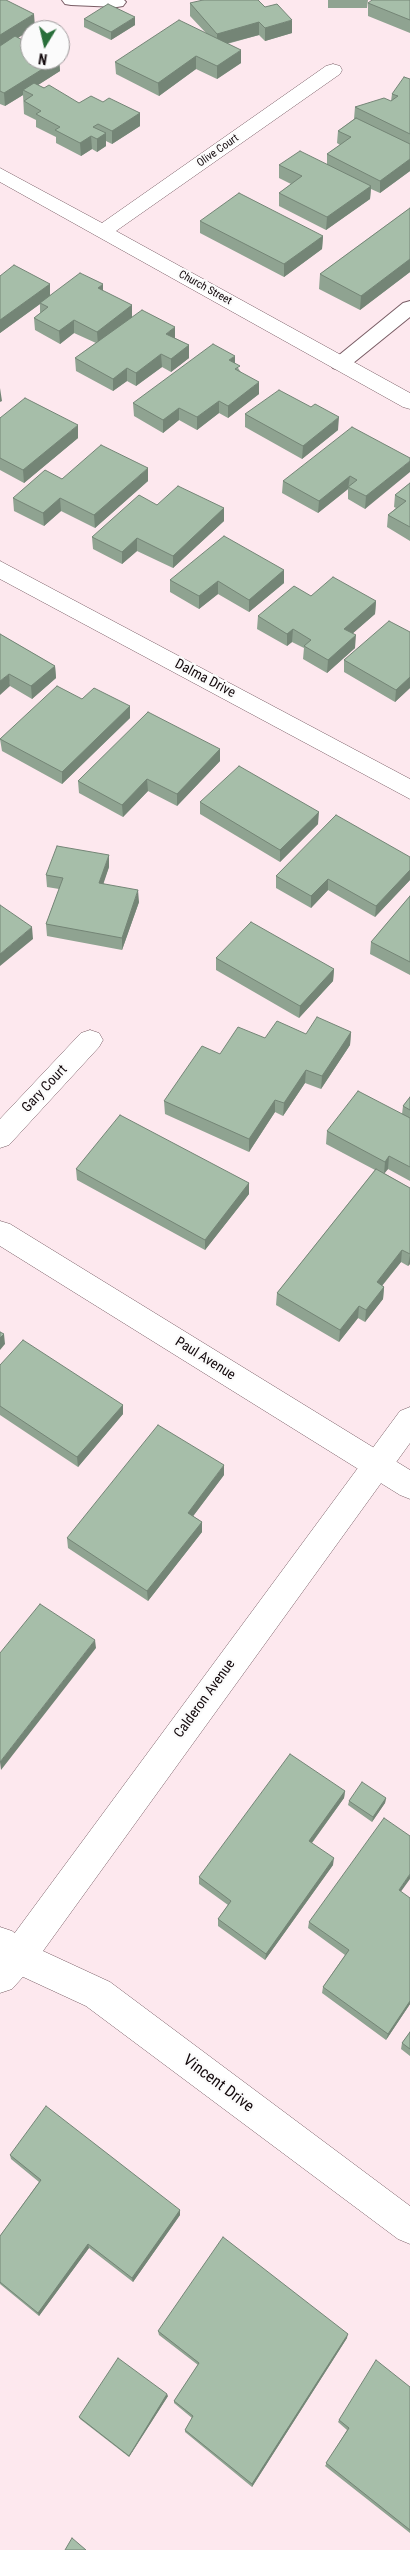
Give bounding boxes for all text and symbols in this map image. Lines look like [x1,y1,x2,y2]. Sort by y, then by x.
north arrow [20,20,70,70]
text: N [37,50,48,67]
street label: Olive Court [195,132,241,170]
street label: Church Street [176,268,234,308]
street label: Dalma Drive [172,656,238,702]
street label: Gary Court [19,1062,71,1116]
street label: Paul Avenue [172,1334,238,1384]
street label: Calderon Avenue [171,1657,239,1741]
street label: Vincent Drive [179,2051,257,2117]

